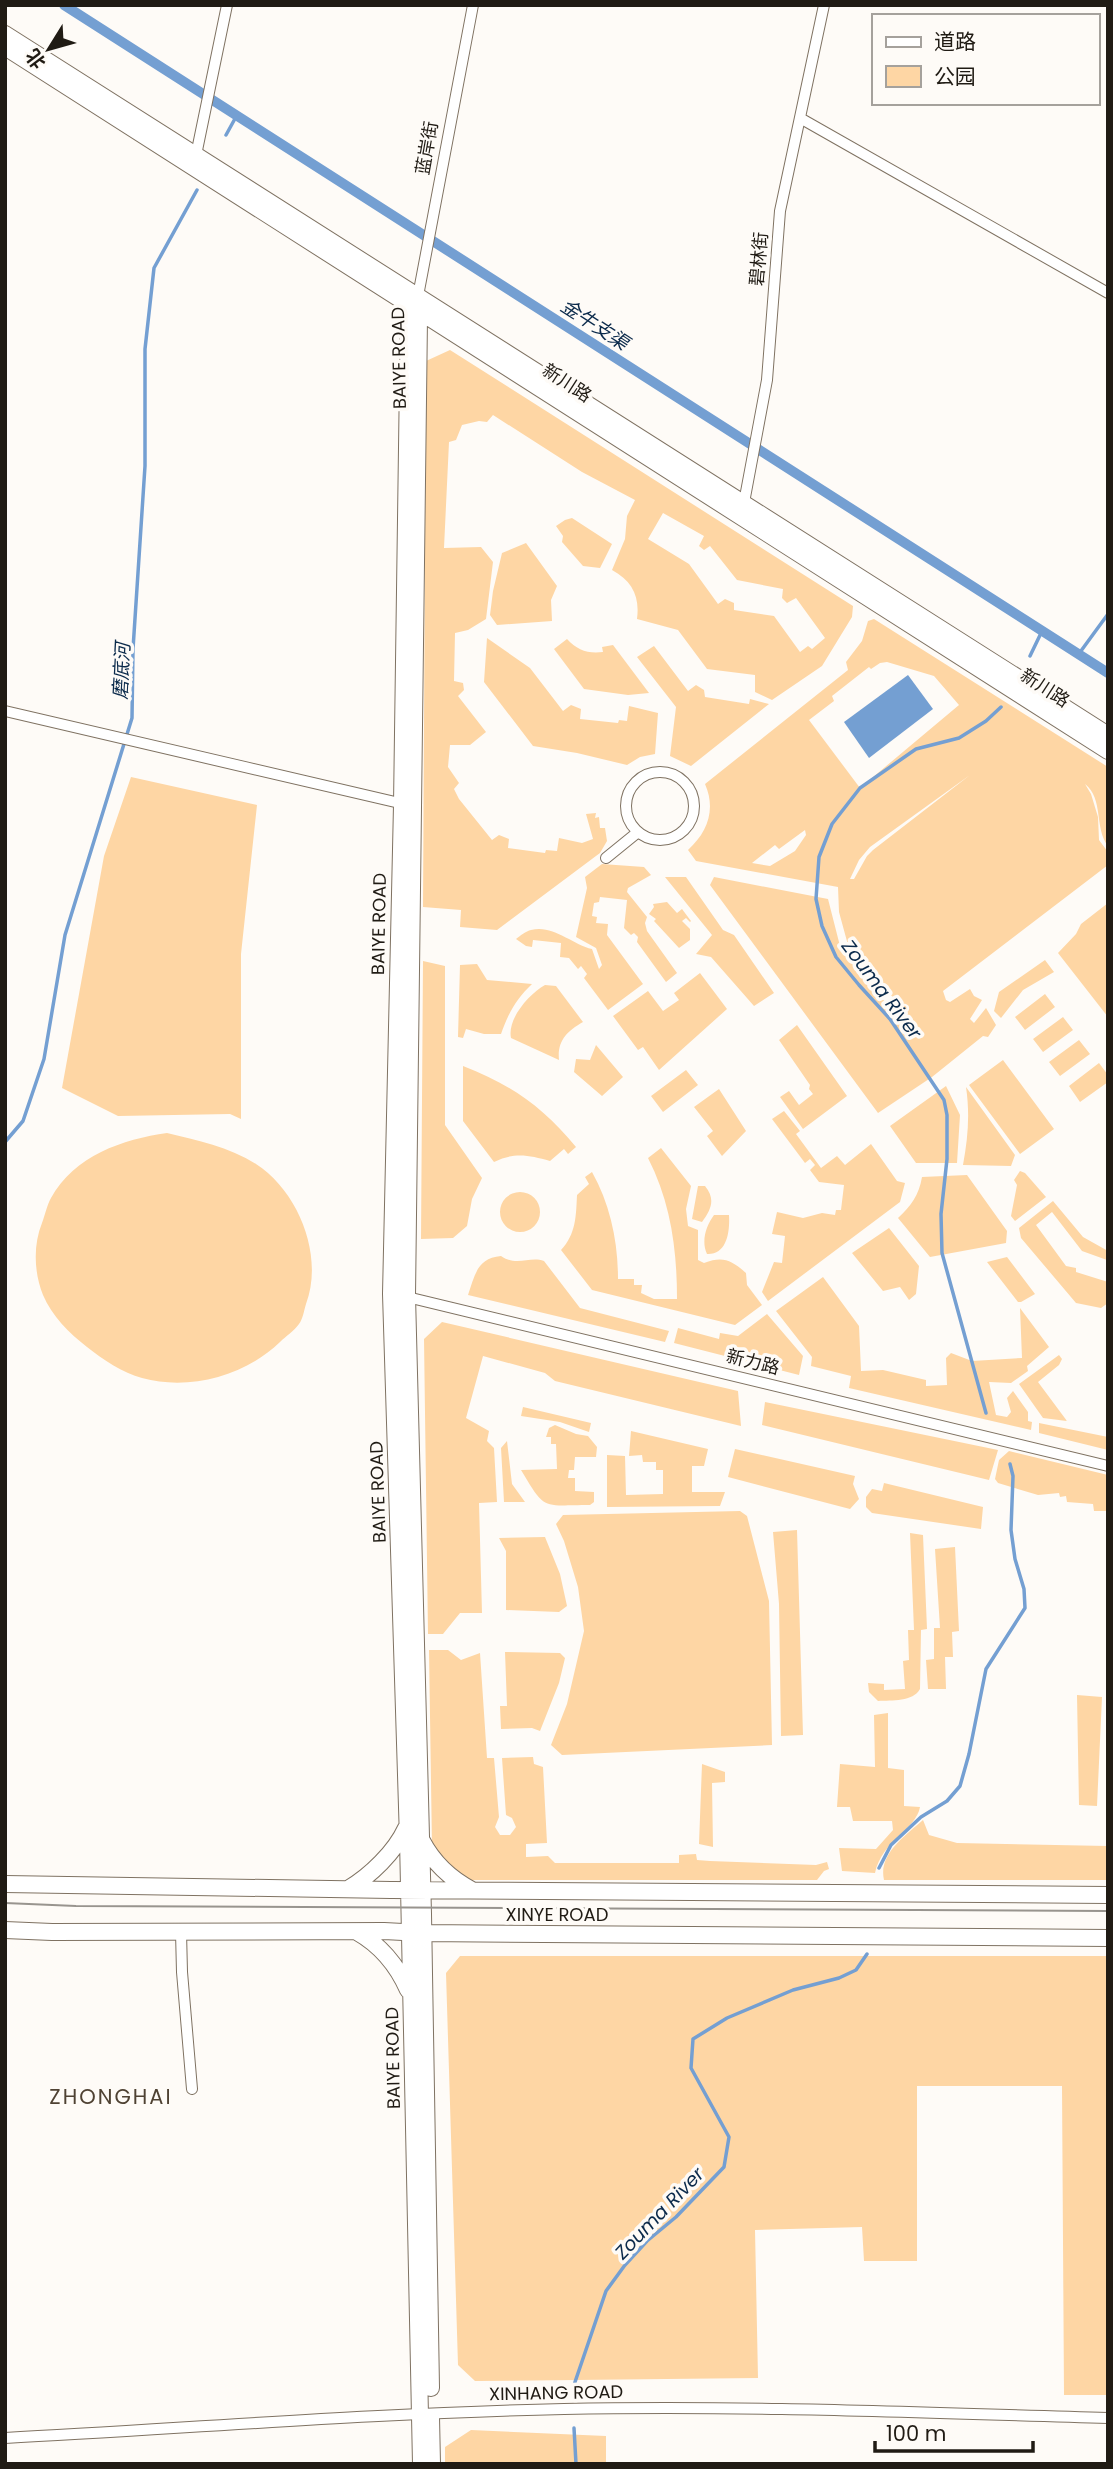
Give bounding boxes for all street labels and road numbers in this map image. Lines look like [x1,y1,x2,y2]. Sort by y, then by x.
street label: 蓝岸街 [410,119,444,177]
street label: 碧林街 [744,231,773,287]
street label: BAIYE ROAD [385,307,412,409]
street label: 新川路 [538,357,597,408]
street label: 新川路 [1016,662,1075,713]
street label: BAIYE ROAD [365,873,392,975]
street label: 新力路 [724,1343,782,1380]
street label: BAIYE ROAD [363,1441,392,1543]
street label: XINYE ROAD [506,1902,608,1927]
street label: BAIYE ROAD [379,2007,406,2109]
street label: XINHANG ROAD [489,2379,623,2406]

